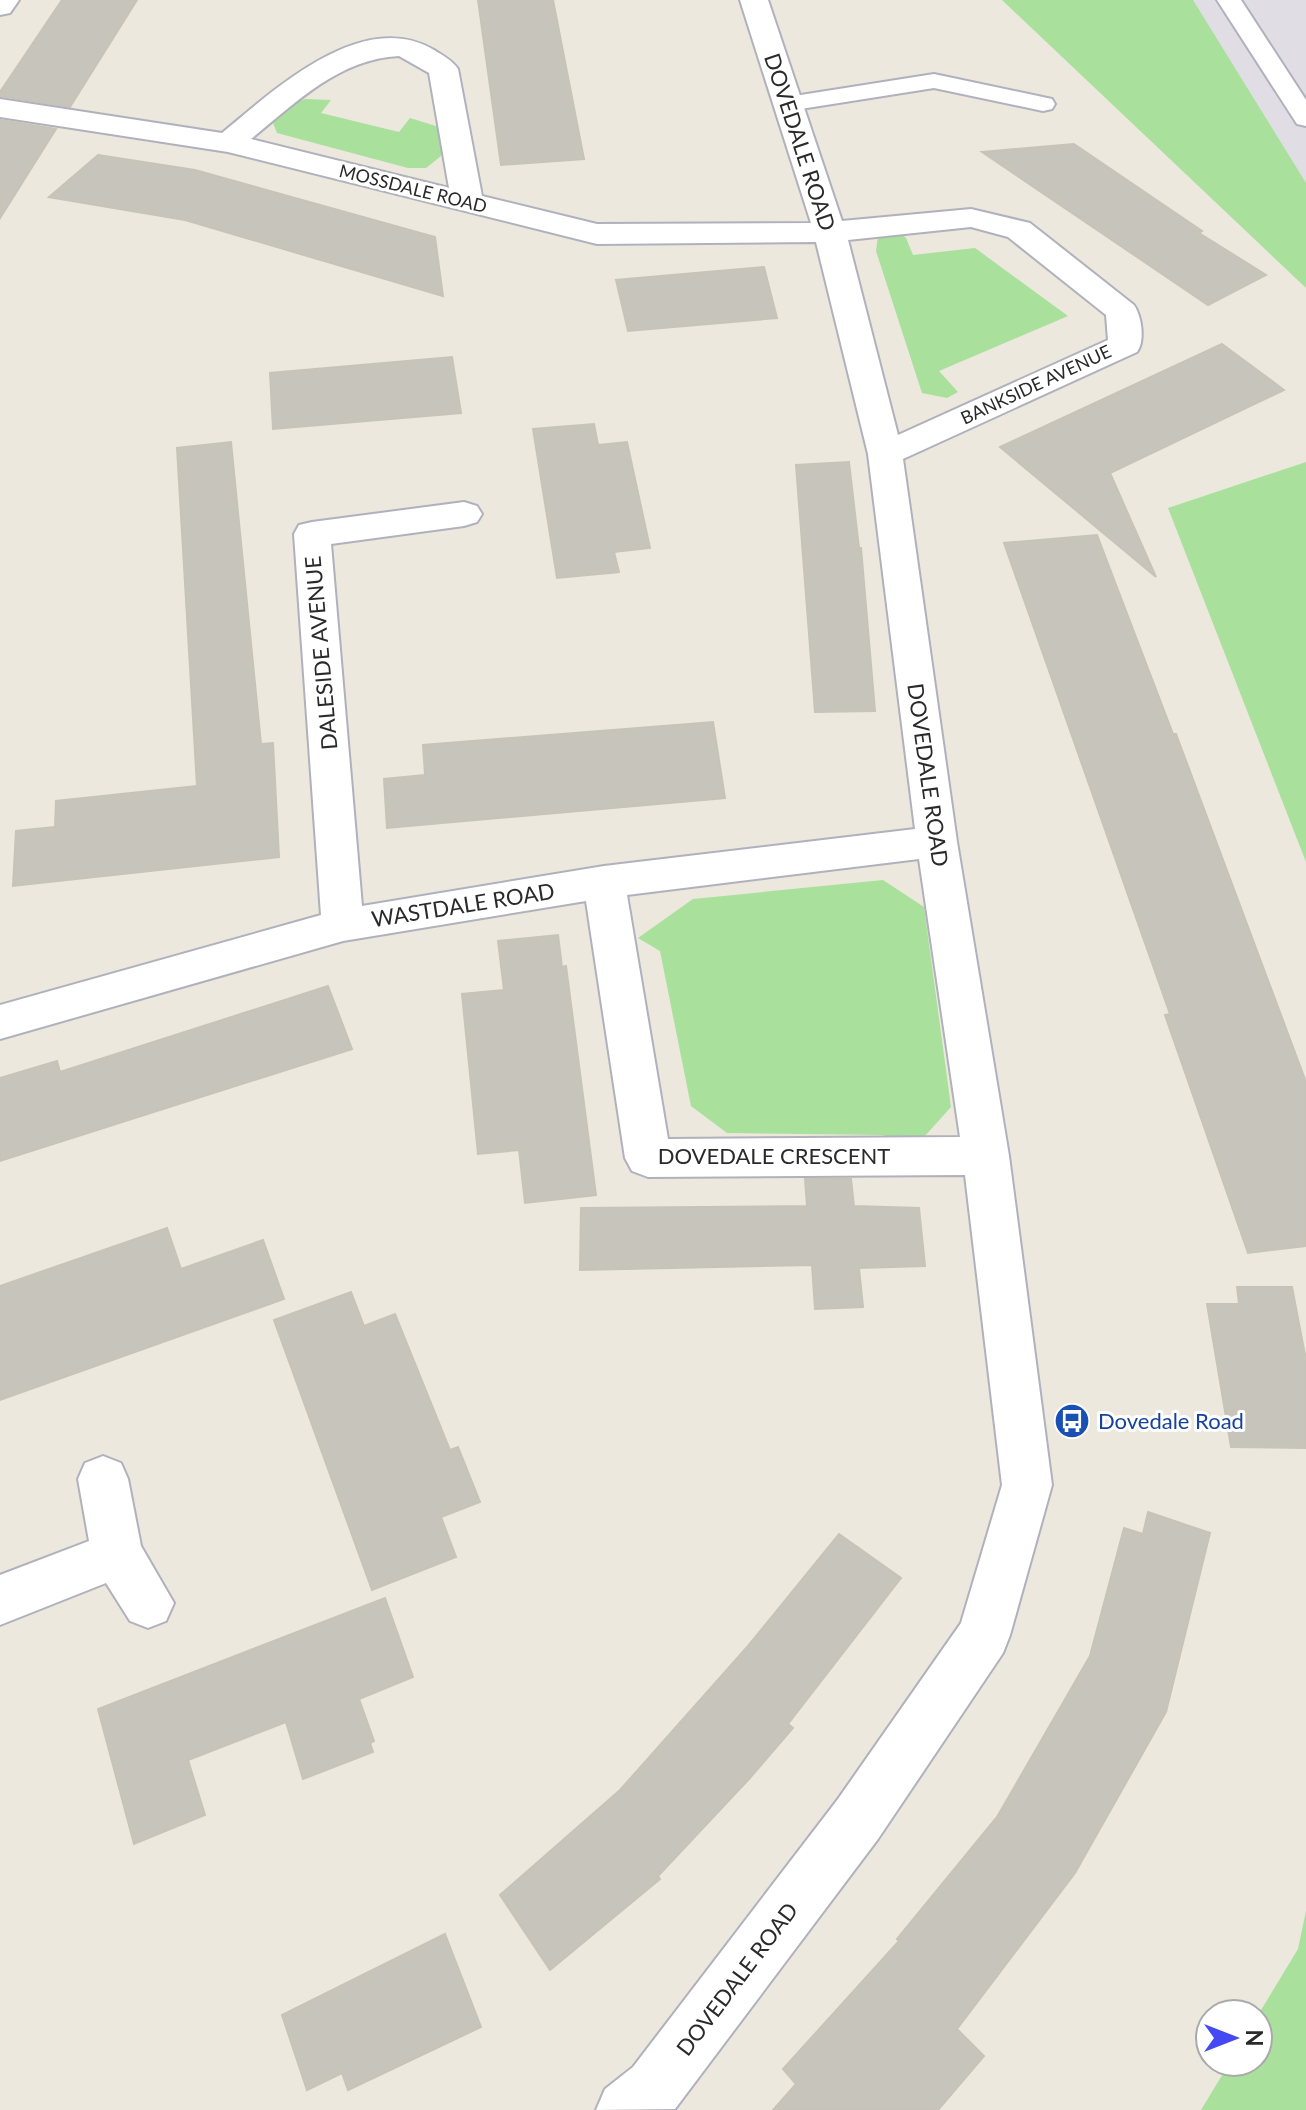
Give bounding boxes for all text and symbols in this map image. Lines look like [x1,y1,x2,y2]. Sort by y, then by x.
street label: DOVEDALE ROAD [759,50,842,234]
street label: MOSSDALE ROAD [337,159,489,217]
street label: BANKSIDE AVENUE [957,340,1114,429]
street label: DALESIDE AVENUE [299,555,342,751]
street label: DOVEDALE ROAD [902,682,955,868]
street label: WASTDALE ROAD [369,877,556,932]
street label: DOVEDALE CRESCENT [658,1142,890,1169]
bus stop icon: Dovedale Road [1053,1402,1091,1440]
place label: Dovedale Road [1098,1407,1244,1434]
street label: DOVEDALE ROAD [670,1897,803,2061]
north arrow [1194,1998,1274,2078]
text: N [1241,2030,1268,2046]

